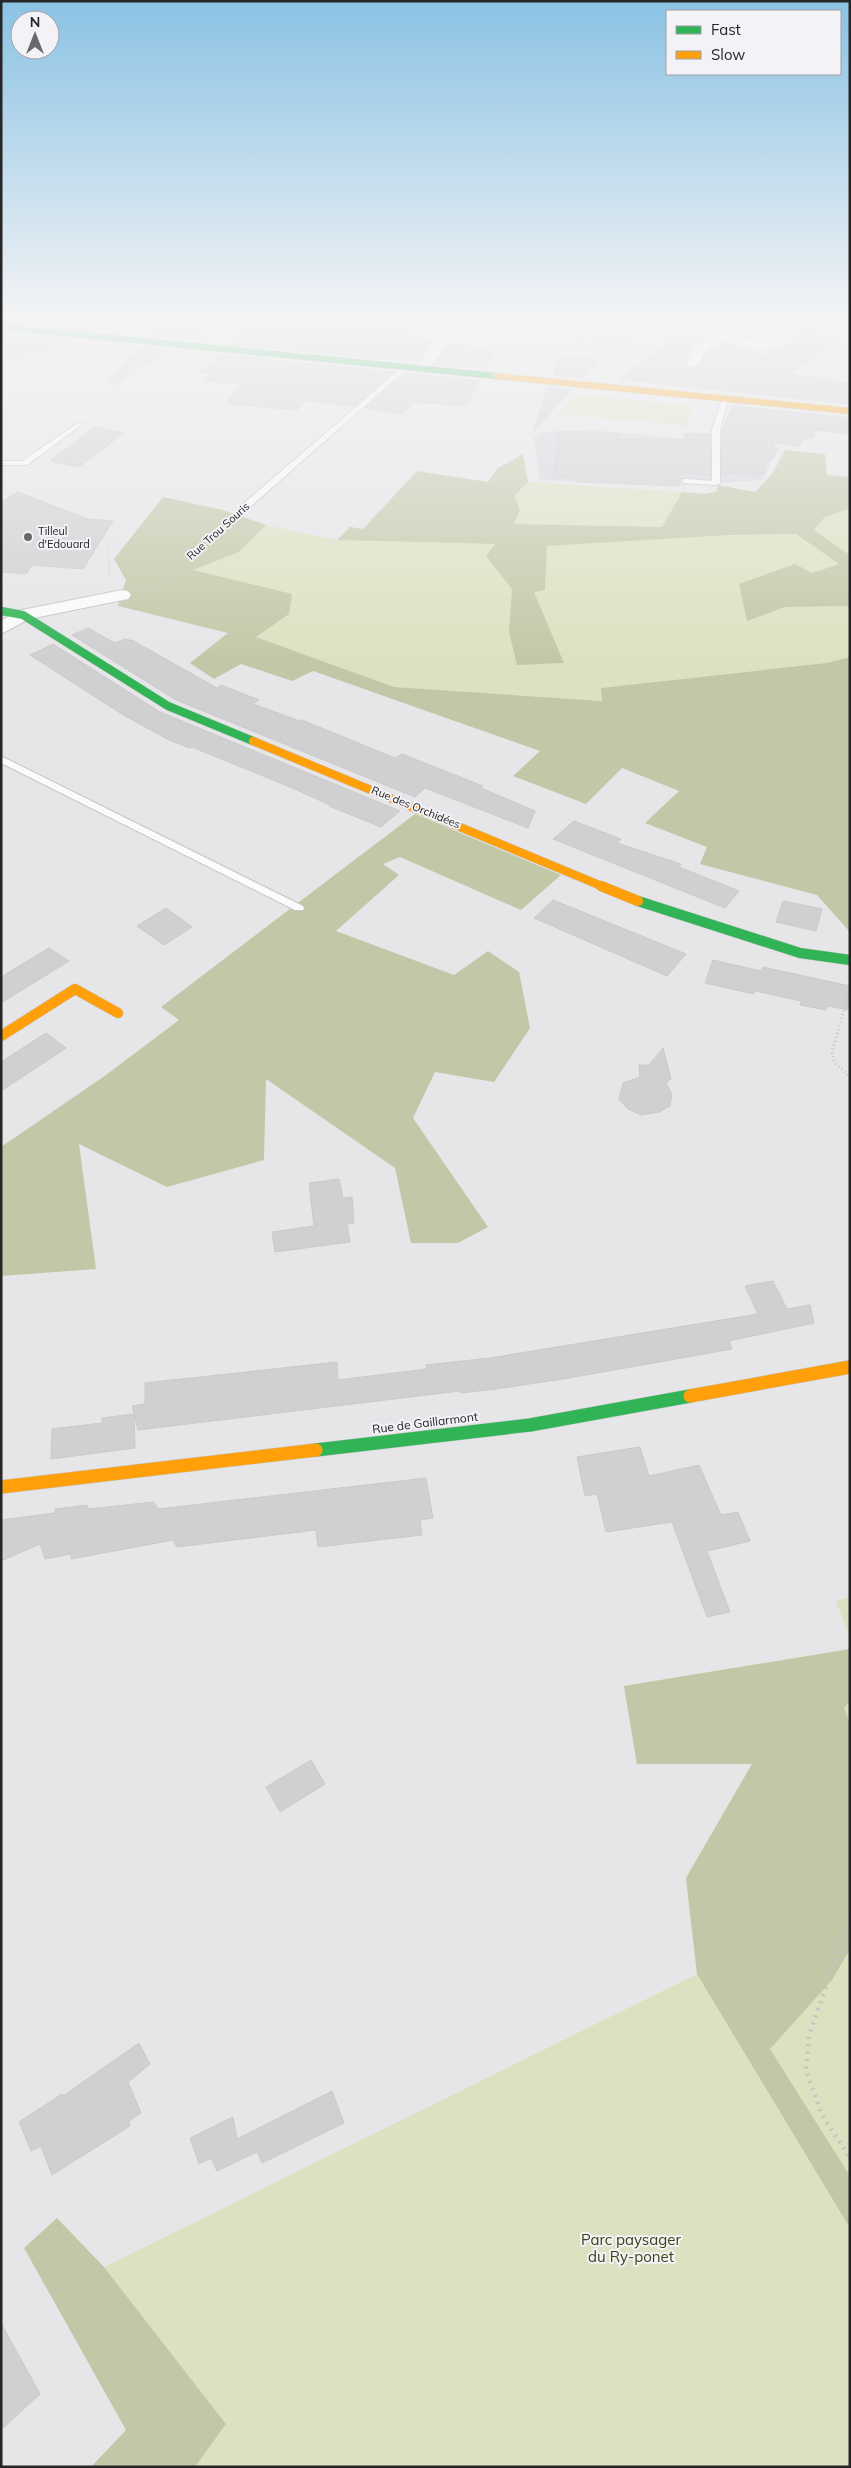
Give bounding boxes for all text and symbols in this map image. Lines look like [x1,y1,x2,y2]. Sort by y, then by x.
north arrow [10,10,60,60]
legend [666,10,841,75]
text: N [30,13,40,31]
text: Fast [711,20,741,39]
text: Slow [711,45,745,64]
street label: Rue Trou Souris [184,499,252,563]
place label: Tilleul d'Edouard [38,524,90,551]
marker: Tilleul d'Edouard [22,531,34,543]
street label: Rue des Orchidées [369,783,463,831]
street label: Rue de Gaillarmont [371,1409,479,1436]
park label: Parc paysager du Ry-ponet [581,2230,682,2266]

